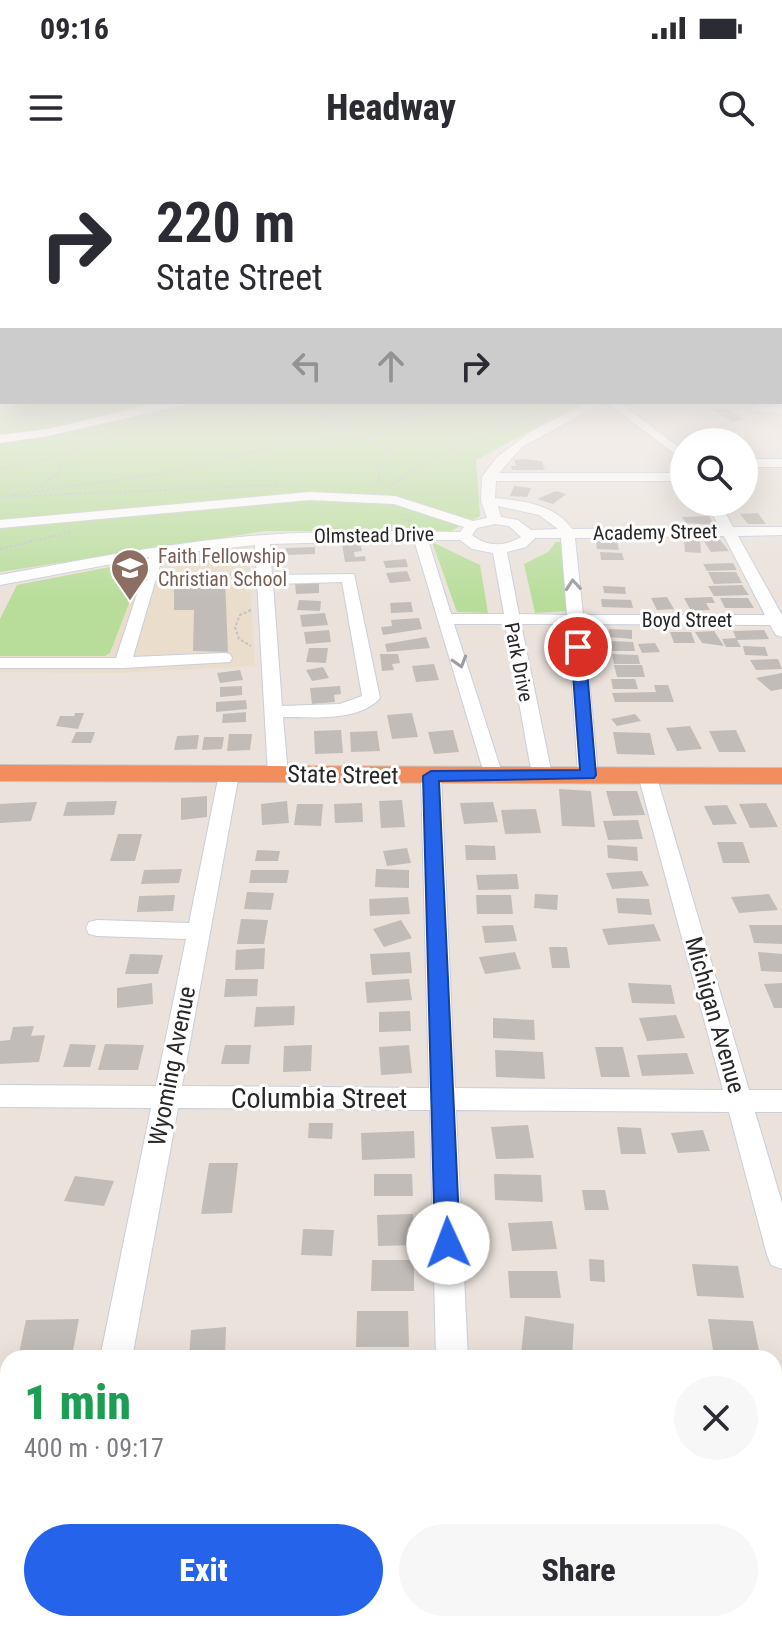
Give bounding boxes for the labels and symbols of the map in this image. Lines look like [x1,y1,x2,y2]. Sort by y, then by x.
street label: Academy Street [593,519,718,545]
street label: Olmstead Drive [314,522,434,548]
place label: Faith Fellowship Christian School [158,544,287,591]
school or university icon: Faith Fellowship Christian School [109,547,151,602]
one-way arrow [564,578,581,591]
street label: Boyd Street [642,608,732,632]
pin [544,613,612,681]
street label: Park Drive [500,620,538,704]
one-way arrow [451,654,467,668]
street label: State Street [287,760,399,790]
street label: Michigan Avenue [679,934,751,1096]
street label: Wyoming Avenue [143,984,201,1148]
street label: Columbia Street [231,1082,407,1115]
position arrow [406,1201,490,1285]

